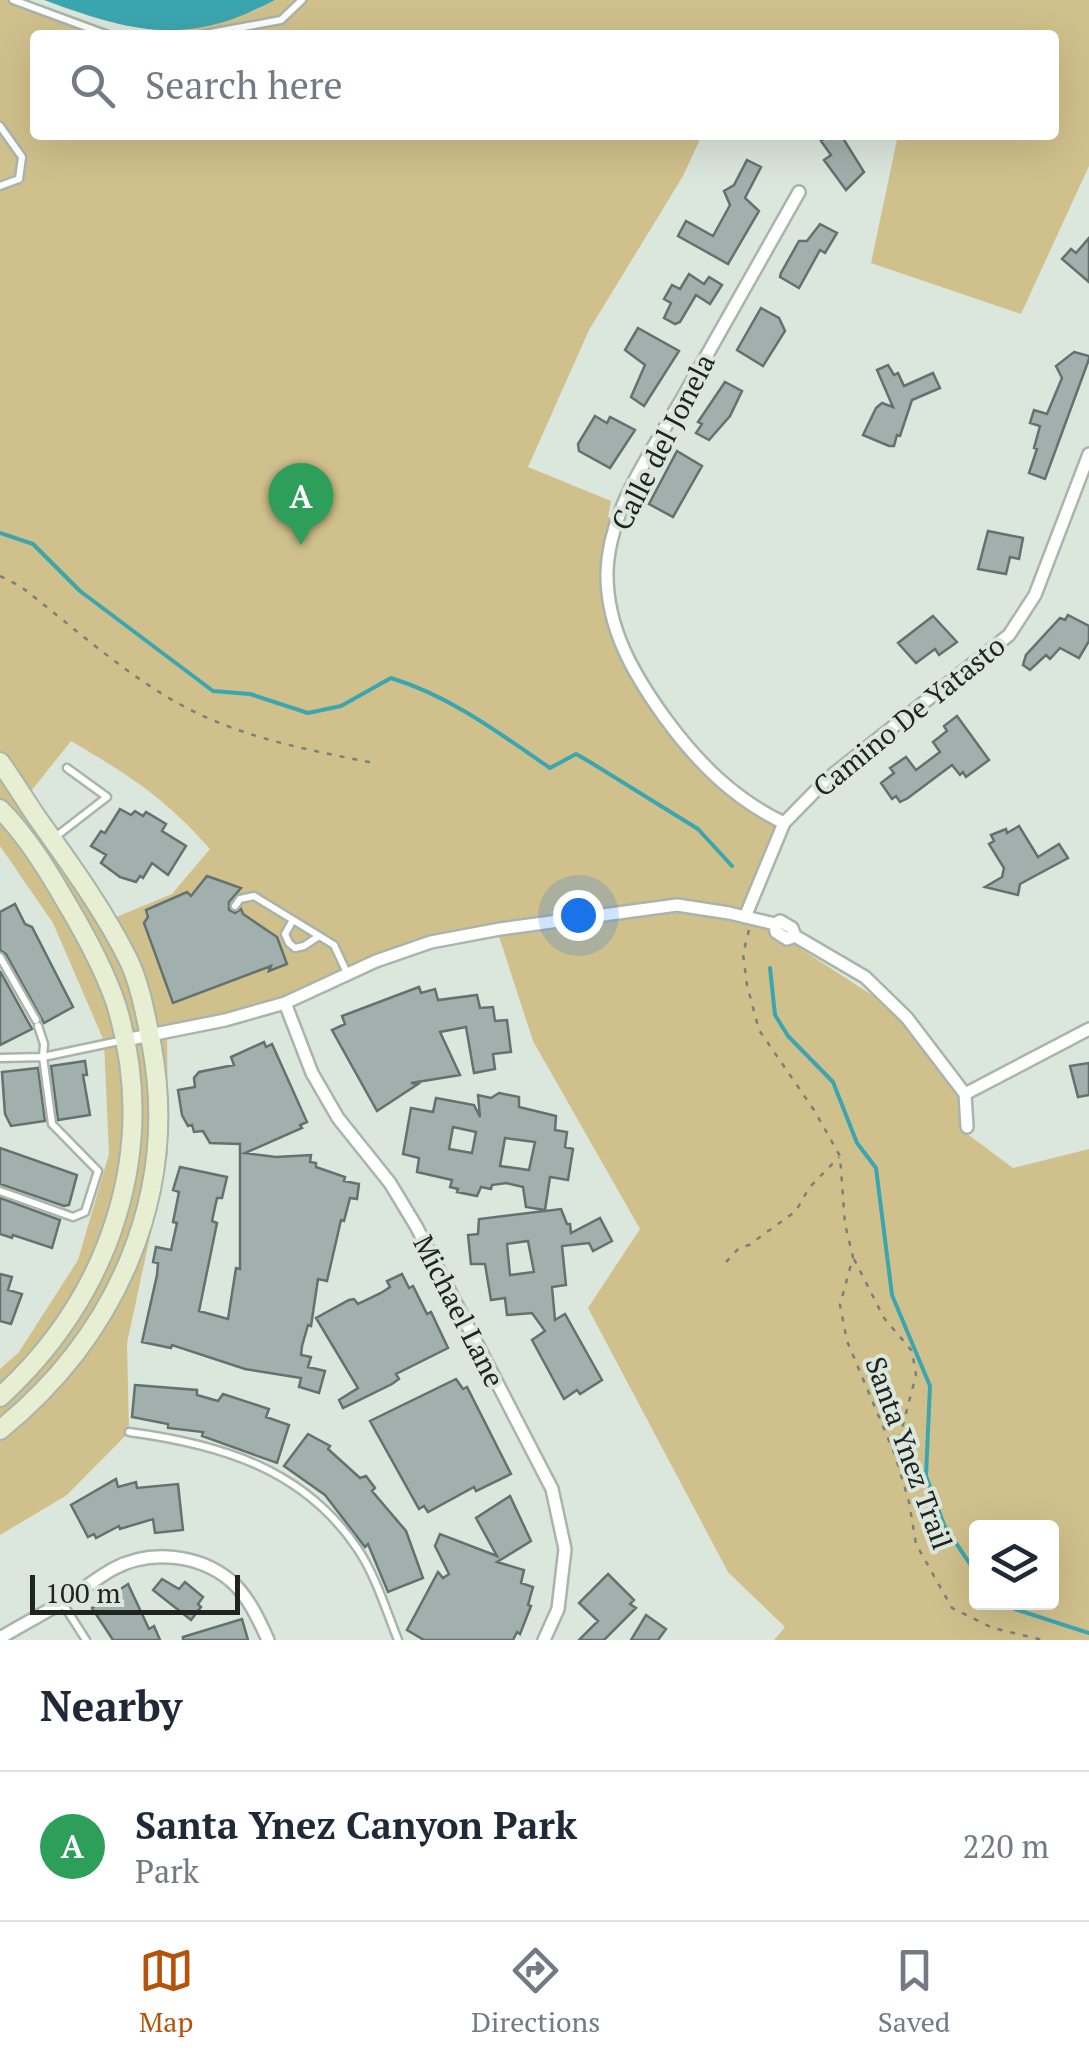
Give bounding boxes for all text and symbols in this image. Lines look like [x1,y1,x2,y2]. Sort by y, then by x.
search box [30,30,1059,140]
icon: search [65,58,120,113]
text: Search here [145,60,343,110]
street label: Calle del Jonela [602,347,723,536]
pin: A [268,462,334,545]
street label: Camino De Yatasto [805,627,1012,805]
your location [553,890,604,941]
street label: Michael Lane [405,1228,514,1393]
street label: Santa Ynez Trail [858,1352,961,1554]
map controls [969,1520,1059,1610]
button: layers [969,1520,1059,1610]
scale bar [30,1570,240,1614]
text: 100 m [45,1574,121,1611]
text: Nearby [40,1677,182,1733]
text: Santa Ynez Canyon Park [135,1800,577,1850]
text: A [61,1825,84,1867]
text: 220 m [962,1825,1049,1867]
text: Park [135,1850,199,1892]
tab: Map [139,1943,194,2040]
tab: Directions [471,1943,600,2040]
tab: Saved [878,1943,950,2040]

